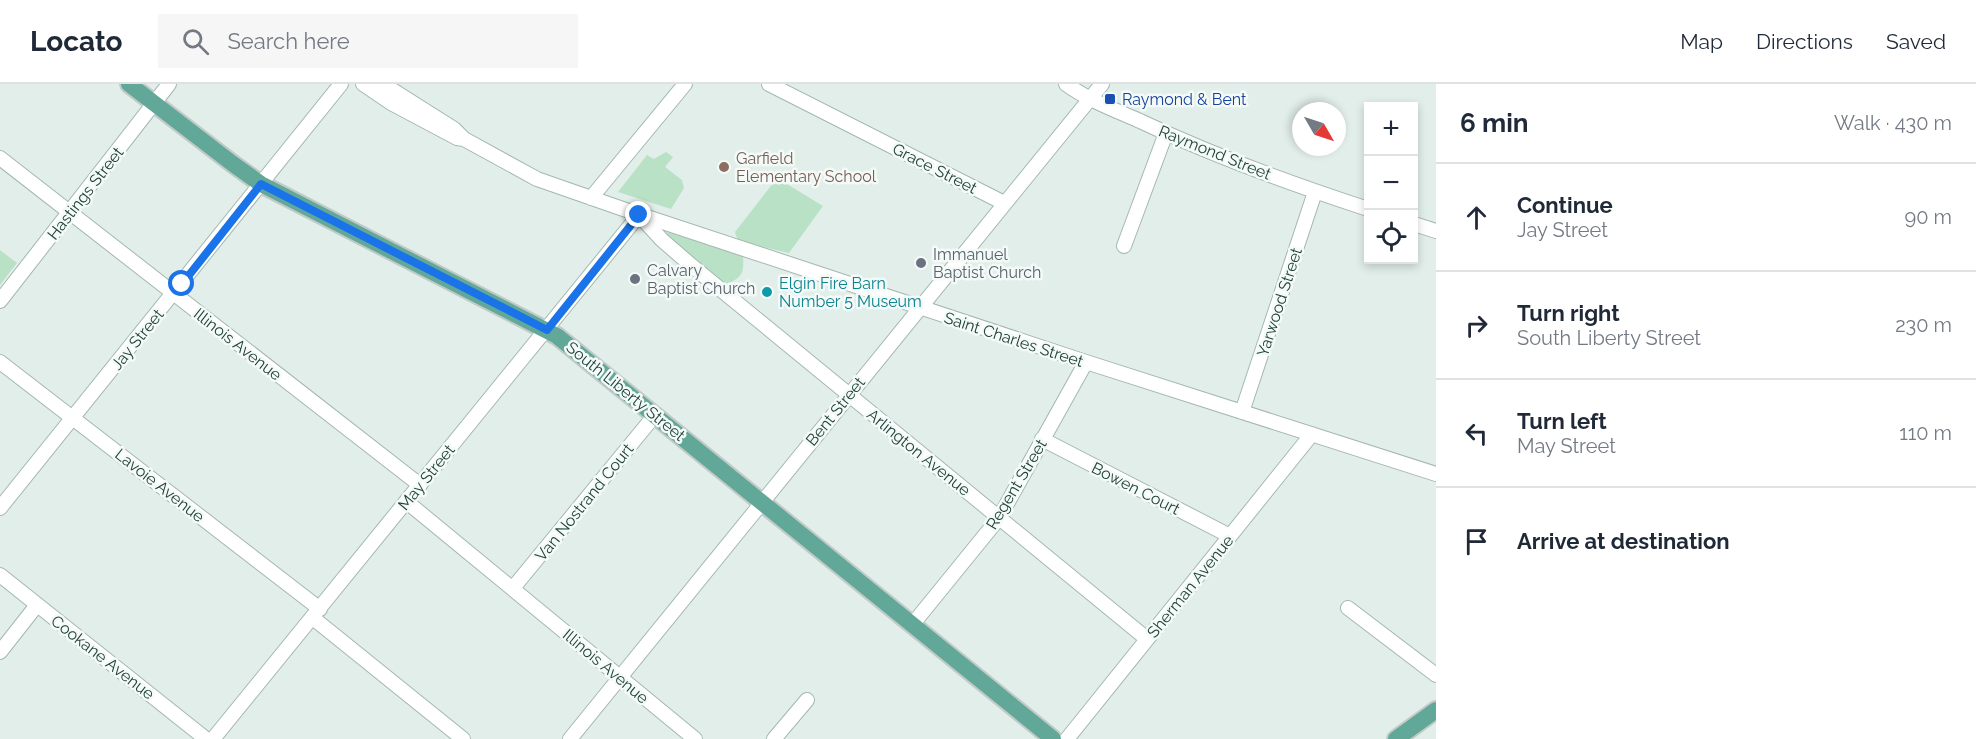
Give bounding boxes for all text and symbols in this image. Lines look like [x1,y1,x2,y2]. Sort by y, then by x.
search box [158,14,578,68]
text: Locato [30,25,122,58]
icon: search [179,25,212,58]
text: Search here [227,28,350,54]
text: Map [1680,29,1723,54]
text: Directions [1756,29,1853,54]
text: Saved [1886,29,1946,54]
place label: Raymond & Bent [1122,90,1247,109]
marker: Raymond & Bent [1103,92,1117,106]
north arrow [1292,102,1346,156]
map controls [1364,102,1418,264]
button: + [1364,102,1418,156]
text: 6 min [1460,108,1529,138]
text: Walk · 430 m [1834,111,1952,135]
street label: Raymond Street [1156,121,1274,184]
street label: Grace Street [889,139,981,198]
street label: Hastings Street [43,143,128,243]
place label: Garfield Elementary School [736,149,877,186]
button: − [1364,156,1418,210]
marker: Garfield Elementary School [717,160,731,174]
text: Continue [1517,192,1613,218]
route end [625,201,651,227]
icon: ahead [1460,201,1493,234]
text: 90 m [1905,205,1952,229]
button: locate [1364,210,1418,264]
text: Jay Street [1517,218,1608,242]
place label: Immanuel Baptist Church [933,245,1041,282]
street label: Yarwood Street [1253,245,1306,359]
marker: Immanuel Baptist Church [914,256,928,270]
place label: Calvary Baptist Church [647,261,755,298]
route start [168,270,194,296]
marker: Calvary Baptist Church [628,272,642,286]
place label: Elgin Fire Barn Number 5 Museum [779,274,922,311]
marker: Elgin Fire Barn Number 5 Museum [760,285,774,299]
text: Turn right [1517,300,1620,326]
street label: Illinois Avenue [190,304,285,384]
street label: Jay Street [107,305,168,374]
street label: Saint Charles Street [942,308,1086,371]
icon: right [1460,309,1493,342]
text: 230 m [1895,313,1952,337]
text: South Liberty Street [1517,326,1701,350]
street label: South Liberty Street [562,338,689,446]
street label: Bent Street [802,373,869,450]
street label: Arlington Avenue [863,405,974,500]
text: Turn left [1517,408,1607,434]
icon: left [1460,417,1493,450]
text: 110 m [1899,421,1952,445]
text: May Street [1517,434,1616,458]
street label: Regent Street [982,435,1051,533]
street label: Van Nostrand Court [531,439,638,565]
street label: May Street [394,440,459,514]
street label: Lavoie Avenue [111,445,208,526]
street label: Bowen Court [1089,458,1184,519]
icon: arrive [1460,525,1493,558]
text: Arrive at destination [1517,528,1730,554]
street label: Sherman Avenue [1143,531,1238,641]
street label: Cookane Avenue [47,611,158,704]
street label: Illinois Avenue [559,625,652,708]

